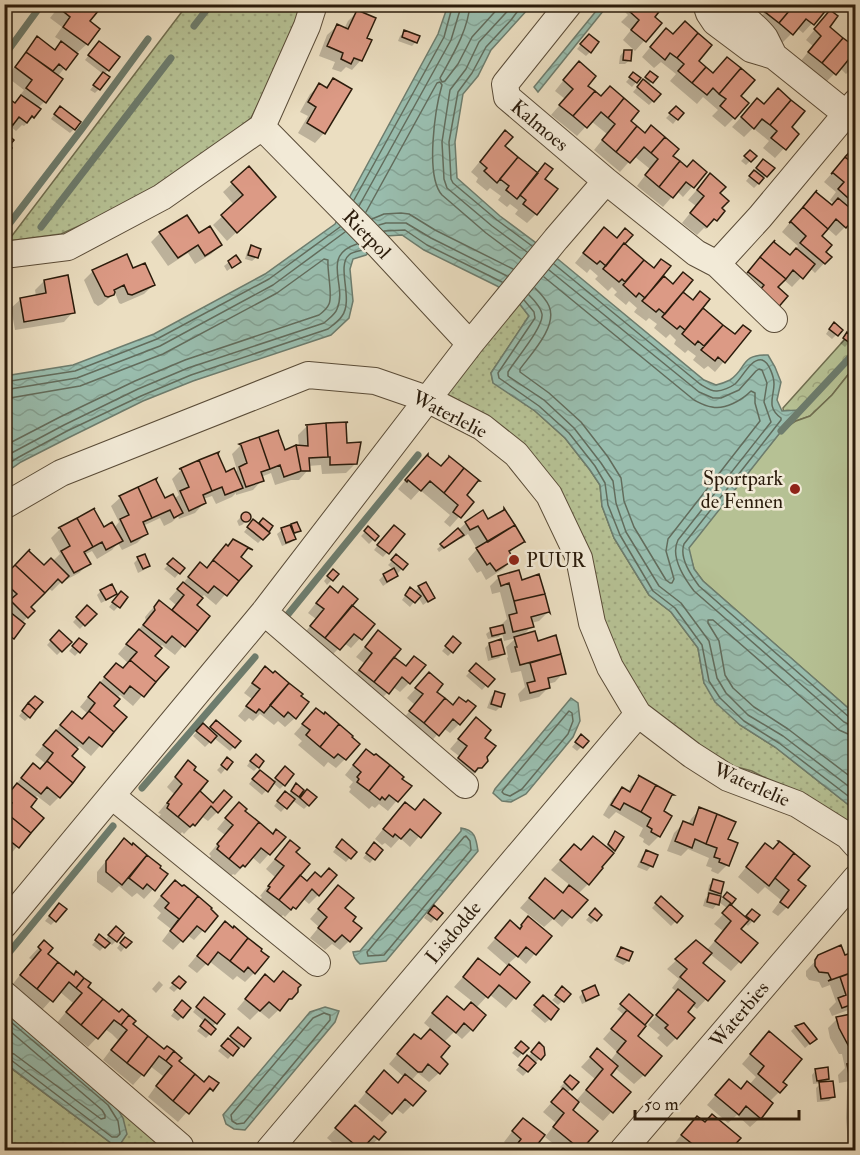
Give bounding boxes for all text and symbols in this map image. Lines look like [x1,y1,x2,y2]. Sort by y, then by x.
street label: Kalmoes [506,94,574,157]
street label: Rietpol [336,204,396,265]
street label: Waterlelie [407,384,492,444]
place label: Sportpark de Fennen [701,466,783,514]
marker: Sportpark de Fennen [788,482,802,496]
place label: PUUR [526,548,586,573]
marker: PUUR [507,553,521,567]
street label: Waterlelie [709,756,794,812]
street label: Lisdodde [420,896,487,969]
street label: Waterbies [704,976,775,1054]
scale bar [635,1083,798,1121]
text: 50 m [644,1093,679,1116]

